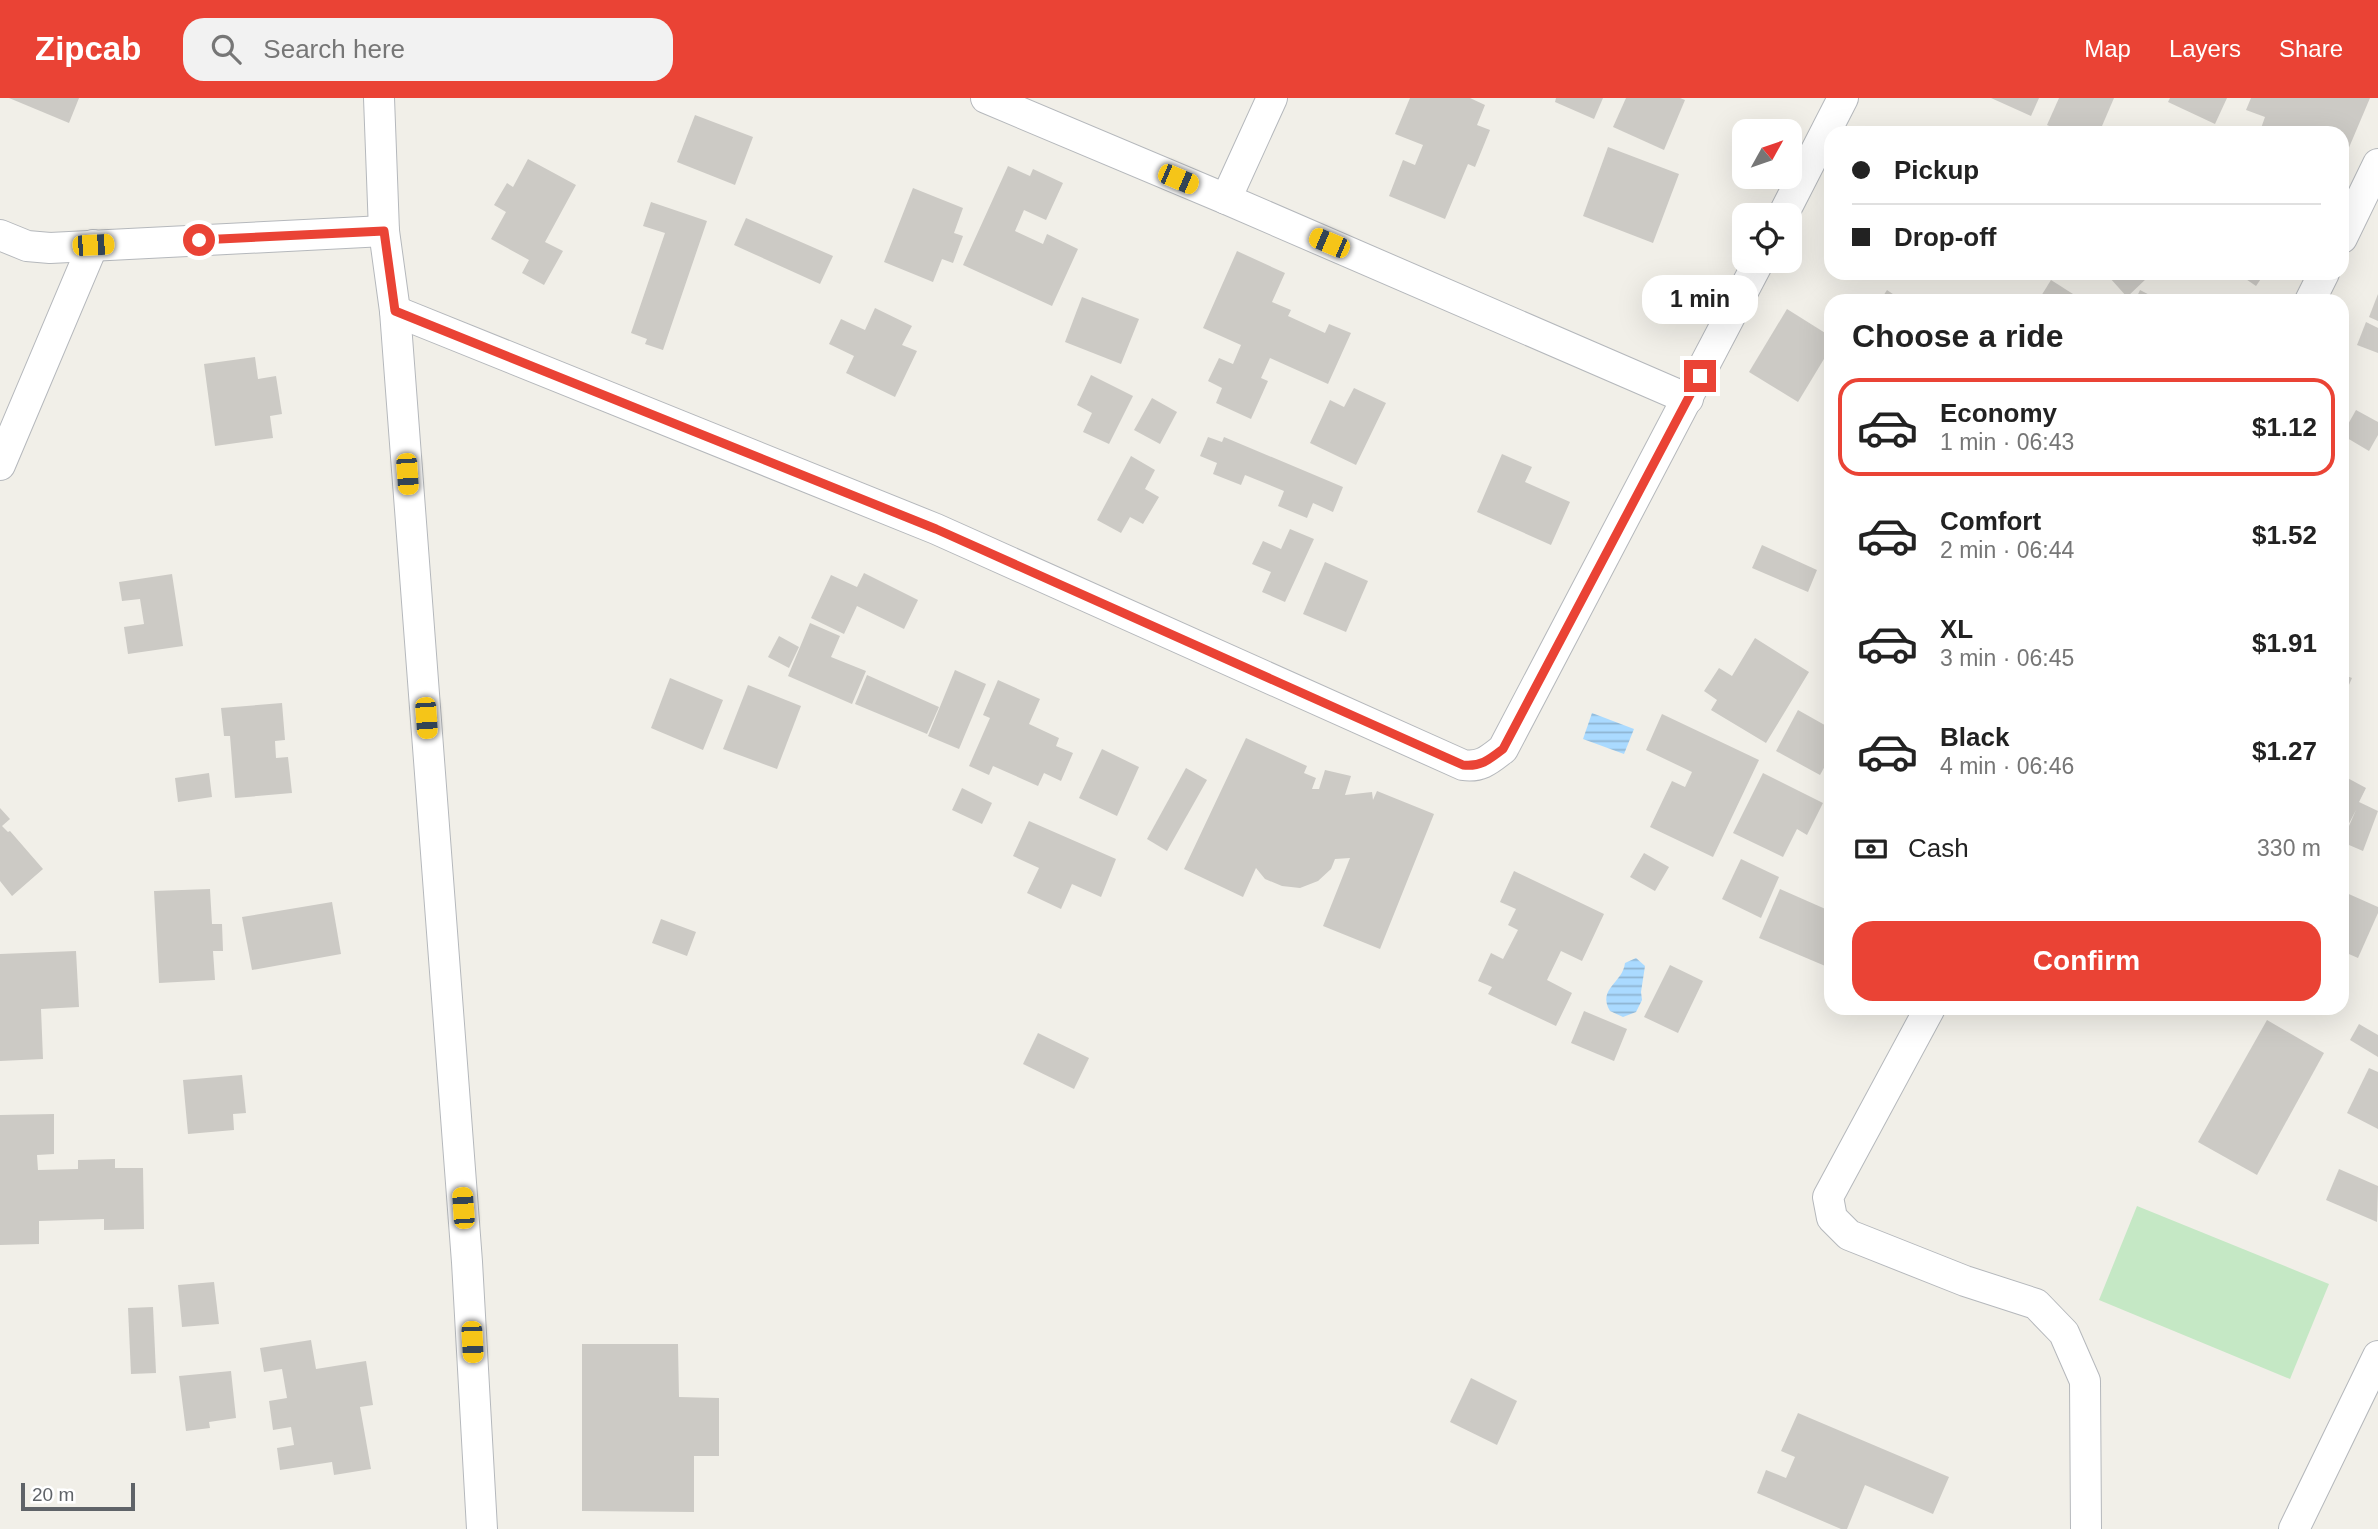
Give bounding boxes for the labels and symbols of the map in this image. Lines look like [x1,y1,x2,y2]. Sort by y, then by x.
north arrow [1732,119,1802,189]
car [1155,161,1202,197]
route start [183,224,215,256]
car [1306,225,1353,261]
car [72,233,115,257]
callout: 1 min [1642,274,1758,324]
route end [1684,360,1716,392]
car [396,452,419,496]
car [415,696,438,740]
car [452,1186,475,1230]
car [461,1320,484,1364]
scale bar [21,1480,135,1512]

